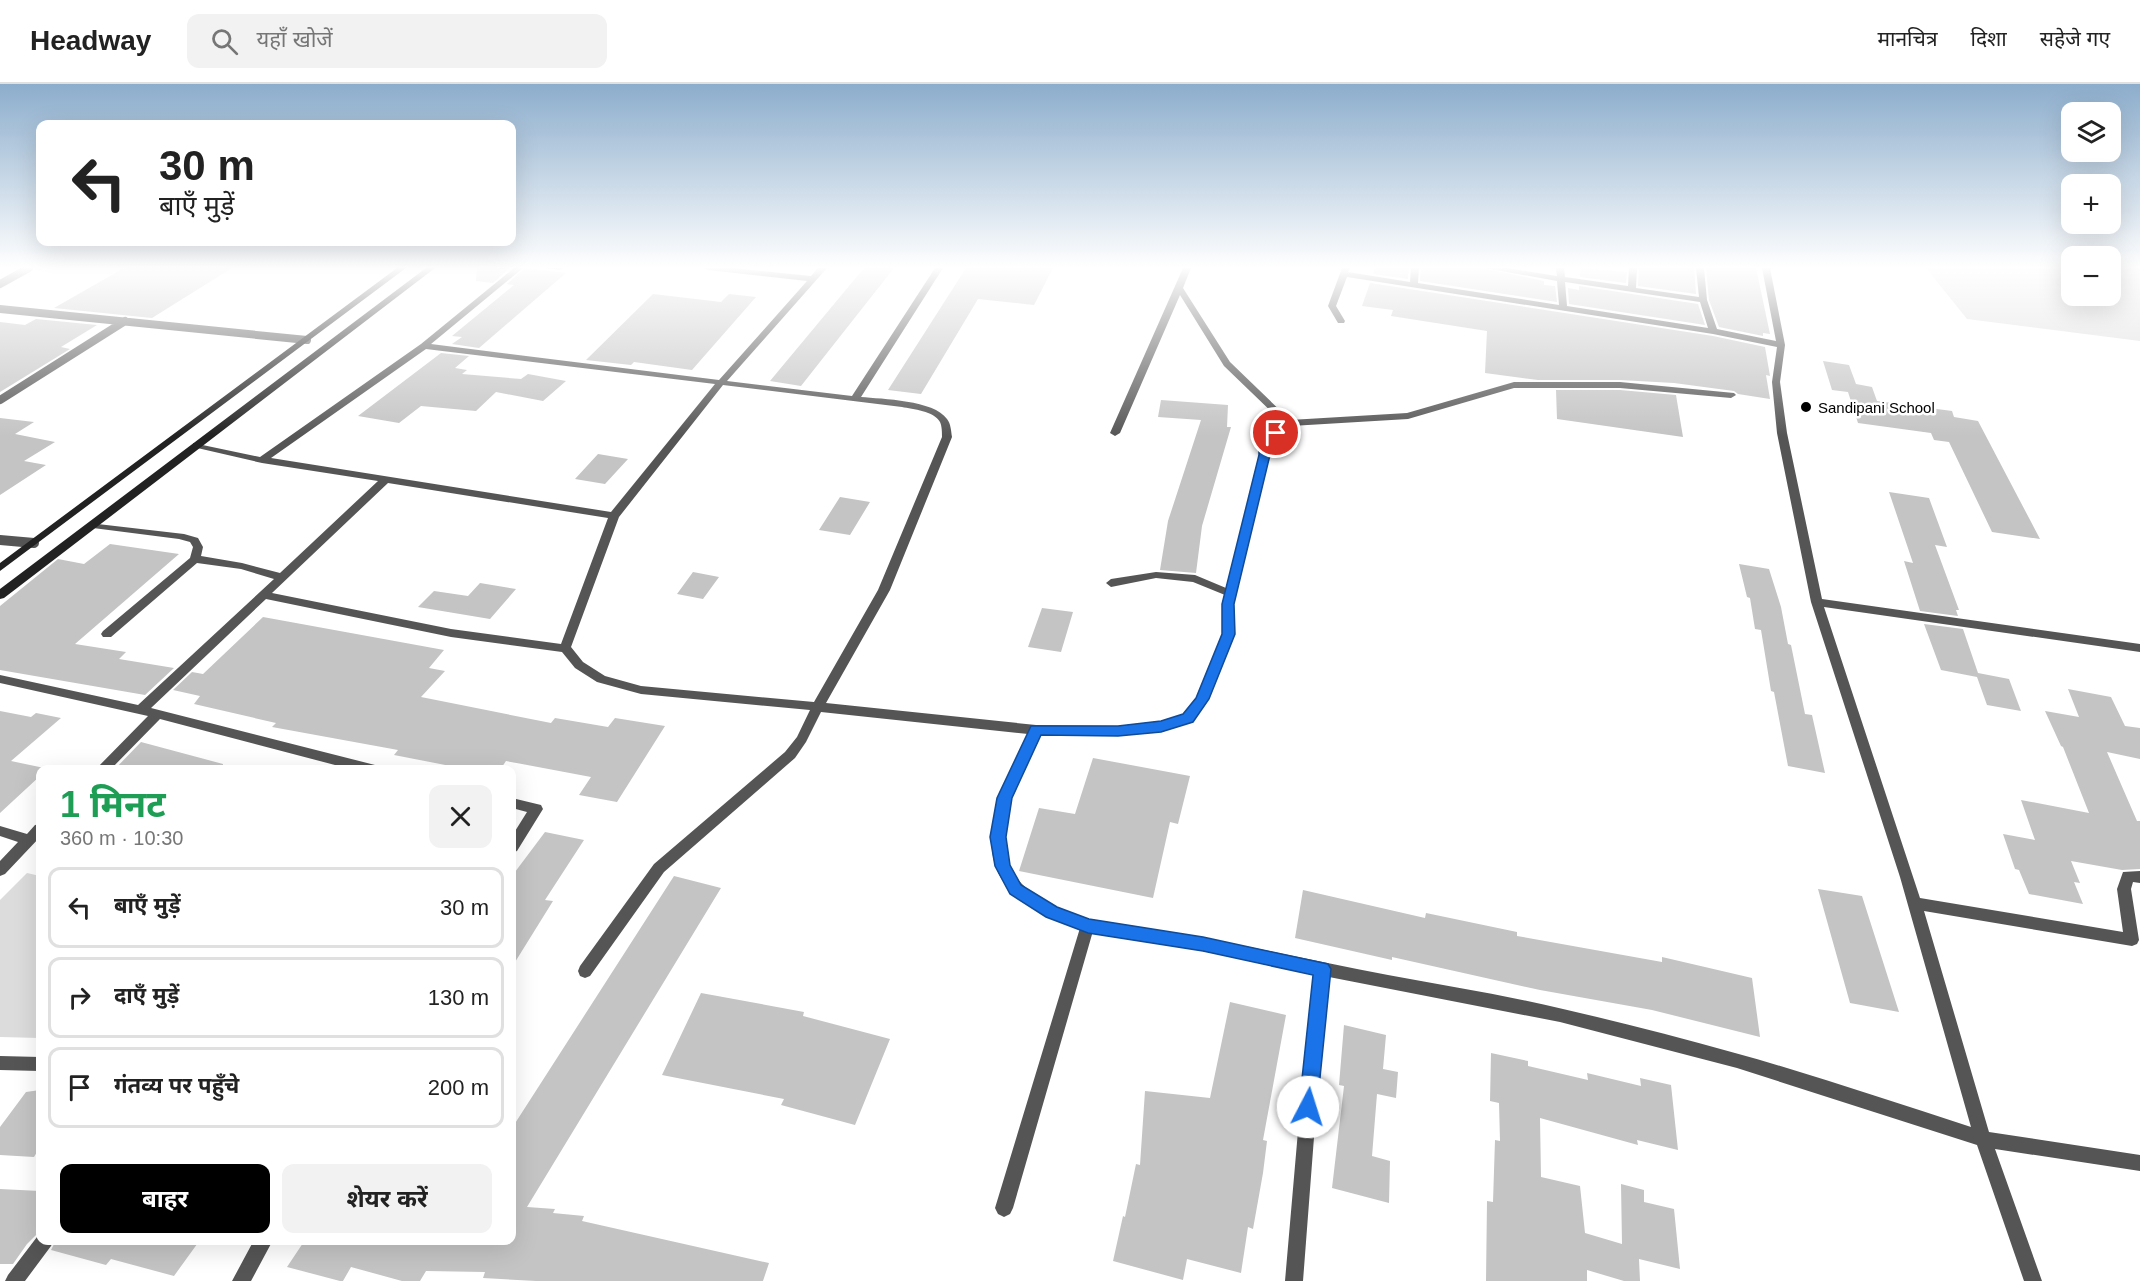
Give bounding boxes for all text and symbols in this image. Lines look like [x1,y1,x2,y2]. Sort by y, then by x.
search box [187,14,607,68]
text: Headway [30,25,151,56]
icon: search [208,25,241,58]
text: यहाँ खोजें [256,27,333,52]
text: मानचित्र [1877,27,1937,50]
text: दिशा [1970,27,2007,50]
text: सहेजे गए [2040,27,2110,50]
map controls [2061,102,2121,306]
button: layers [2061,102,2121,162]
text: 30 m [159,142,255,189]
icon: left [60,144,138,222]
button: + [2061,174,2121,234]
text: बाएँ मुड़ें [159,191,234,221]
button: − [2061,246,2121,306]
place label: Sandipani School [1818,399,1935,416]
marker: Sandipani School [1799,400,1813,414]
pin [1250,407,1301,458]
icon: arrive [1259,416,1292,449]
text: 1 मिनट [60,784,166,825]
button: close [429,785,492,848]
text: 360 m · 10:30 [60,827,183,849]
icon: left [63,891,96,924]
text: बाएँ मुड़ें [114,893,180,918]
text: 30 m [440,895,489,920]
icon: right [63,981,96,1014]
text: दाएँ मुड़ें [114,983,179,1008]
text: 130 m [428,985,489,1010]
icon: arrive [63,1071,96,1104]
text: गंतव्य पर पहुँचे [114,1073,239,1098]
text: 200 m [428,1075,489,1100]
position arrow [1276,1075,1340,1139]
button: बाहर [60,1164,270,1233]
button: शेयर करें [282,1164,492,1233]

